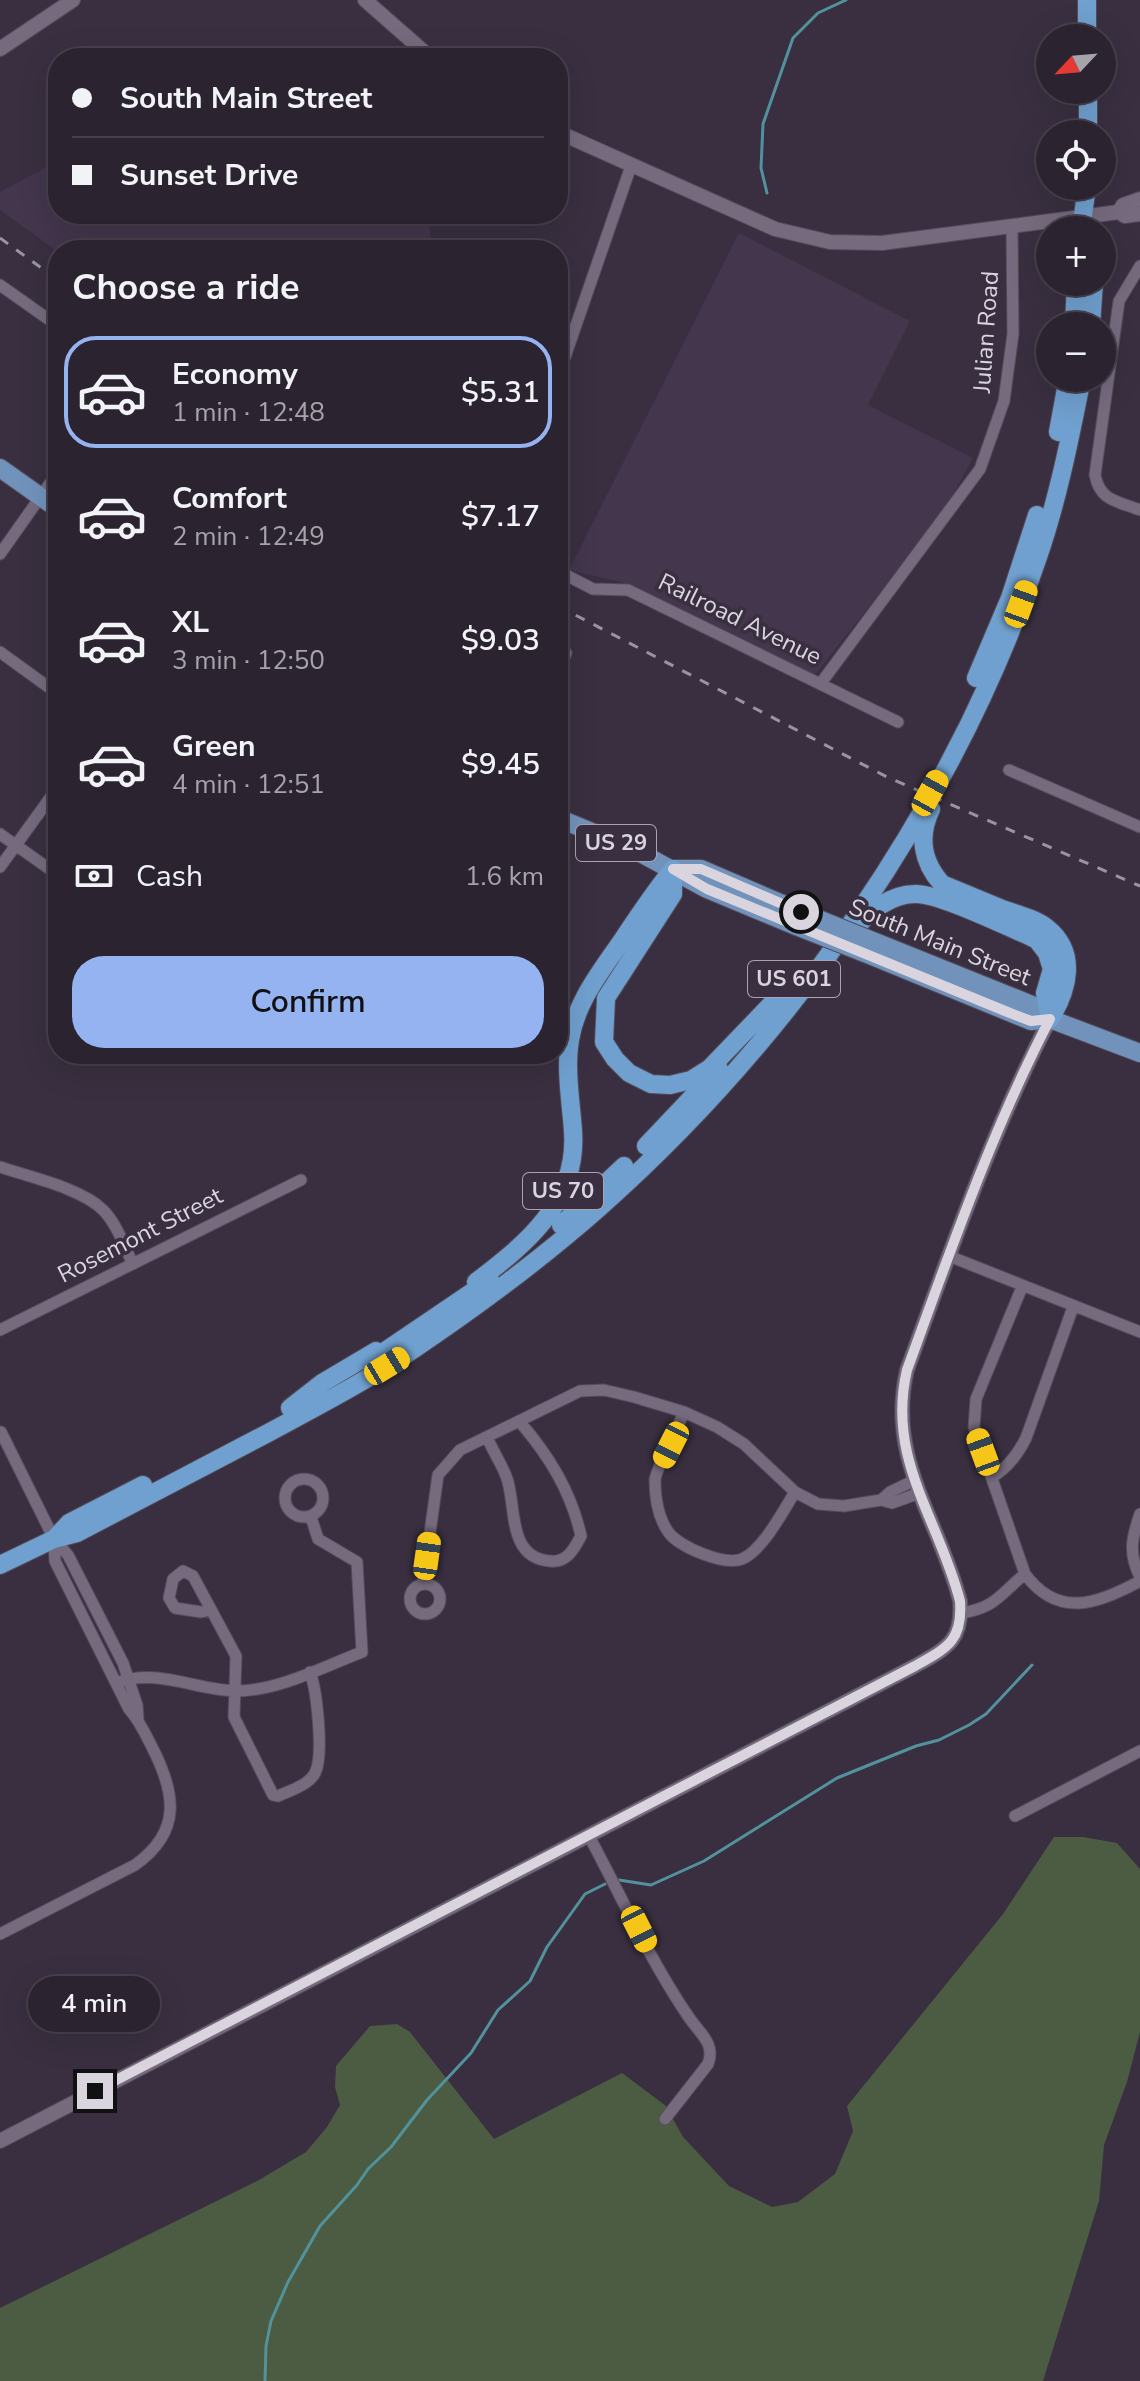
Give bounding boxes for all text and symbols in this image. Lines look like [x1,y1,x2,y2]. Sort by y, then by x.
north arrow [1036,24,1116,104]
map controls [1036,24,1116,392]
text: South Main Street [120,78,372,119]
button: locate [1036,120,1116,200]
text: Sunset Drive [120,155,298,196]
button: + [1036,216,1116,296]
text: Choose a ride [72,263,300,312]
street label: Julian Road [966,270,1006,395]
button: − [1036,312,1116,392]
text: Economy [172,354,298,395]
icon: car [76,356,148,428]
text: $5.31 [461,372,540,413]
text: 1 min · 12:48 [172,395,325,430]
text: Comfort [172,478,287,519]
icon: car [76,480,148,552]
text: $7.17 [461,496,540,537]
text: 2 min · 12:49 [172,519,325,554]
street label: Railroad Avenue [653,566,827,672]
car [1002,577,1040,631]
text: XL [172,602,209,643]
icon: car [76,604,148,676]
text: $9.03 [461,620,540,661]
text: 3 min · 12:50 [172,643,325,678]
text: Green [172,726,256,767]
icon: car [76,728,148,800]
text: $9.45 [461,744,540,785]
car [908,766,952,820]
text: 4 min · 12:51 [172,767,325,802]
road number: US 29 [576,825,656,861]
icon: cash [72,854,116,898]
text: Cash [136,856,203,897]
text: 1.6 km [465,859,544,894]
street label: South Main Street [844,891,1036,993]
route start [783,894,819,930]
button: Confirm [72,956,544,1048]
road number: US 601 [748,961,840,997]
road number: US 70 [523,1173,603,1209]
street label: Rosemont Street [52,1179,228,1290]
car [360,1343,414,1389]
car [649,1418,693,1472]
car [964,1425,1002,1479]
car [412,1531,442,1581]
car [617,1902,661,1956]
callout: 4 min [29,1975,161,2031]
text: 4 min [61,1986,127,2021]
route end [77,2073,113,2109]

